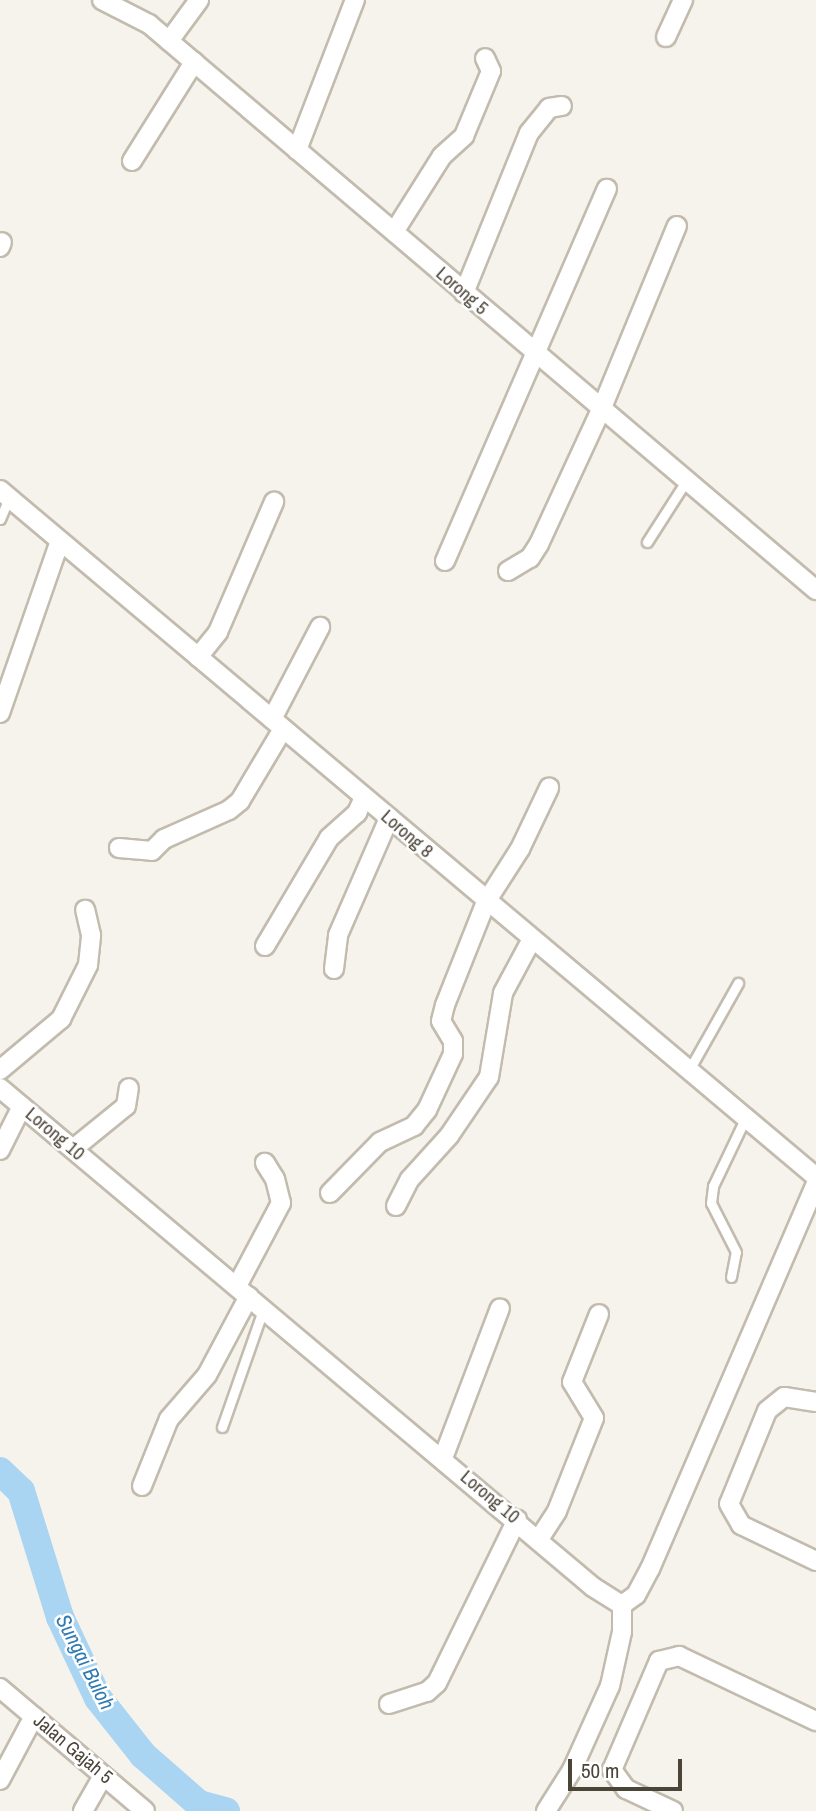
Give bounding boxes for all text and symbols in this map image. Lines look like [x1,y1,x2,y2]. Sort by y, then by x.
street label: Lorong 5 [431,262,493,320]
street label: Lorong 8 [376,805,438,863]
street label: Lorong 10 [21,1103,89,1165]
street label: Lorong 10 [456,1466,524,1528]
water label: Sungai Buloh [50,1610,120,1714]
street label: Jalan Gajah 5 [29,1709,117,1789]
scale bar [571,1744,685,1788]
text: 50 m [581,1756,619,1785]

